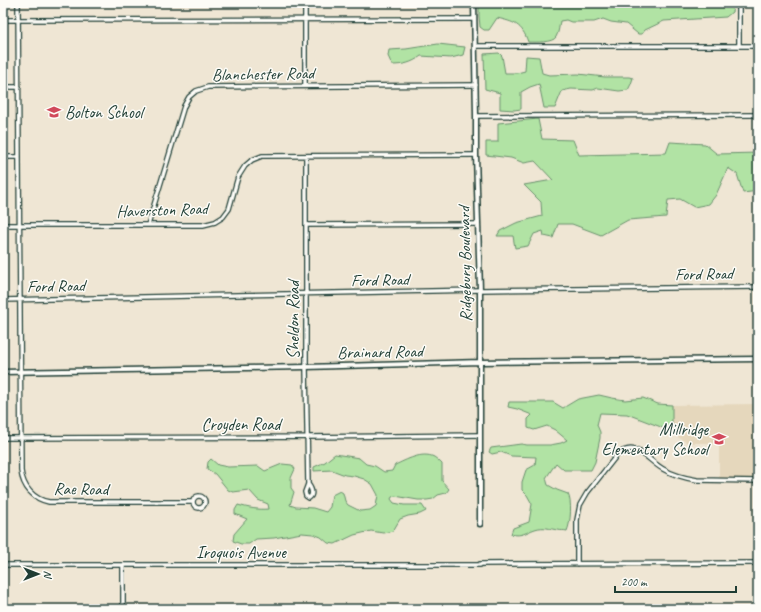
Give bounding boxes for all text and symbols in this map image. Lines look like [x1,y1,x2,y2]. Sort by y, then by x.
street label: Blanchester Road [212,63,318,85]
place label: Bolton School [65,102,146,123]
school or university icon: Bolton School [46,104,62,120]
street label: Haverston Road [116,198,210,222]
street label: Ridgebury Boulevard [453,204,477,322]
street label: Ford Road [675,263,736,285]
street label: Ford Road [351,269,412,291]
street label: Ford Road [27,275,88,297]
street label: Sheldon Road [283,277,304,359]
street label: Brainard Road [337,341,426,363]
street label: Croyden Road [202,414,284,435]
place label: Millridge Elementary School [602,419,711,460]
school or university icon: Millridge Elementary School [711,431,727,447]
street label: Rae Road [54,478,111,500]
street label: Iroquois Avenue [196,542,287,563]
north arrow [18,554,58,594]
scale bar [615,568,736,594]
text: N [41,571,55,580]
text: 200 m [621,574,648,590]

